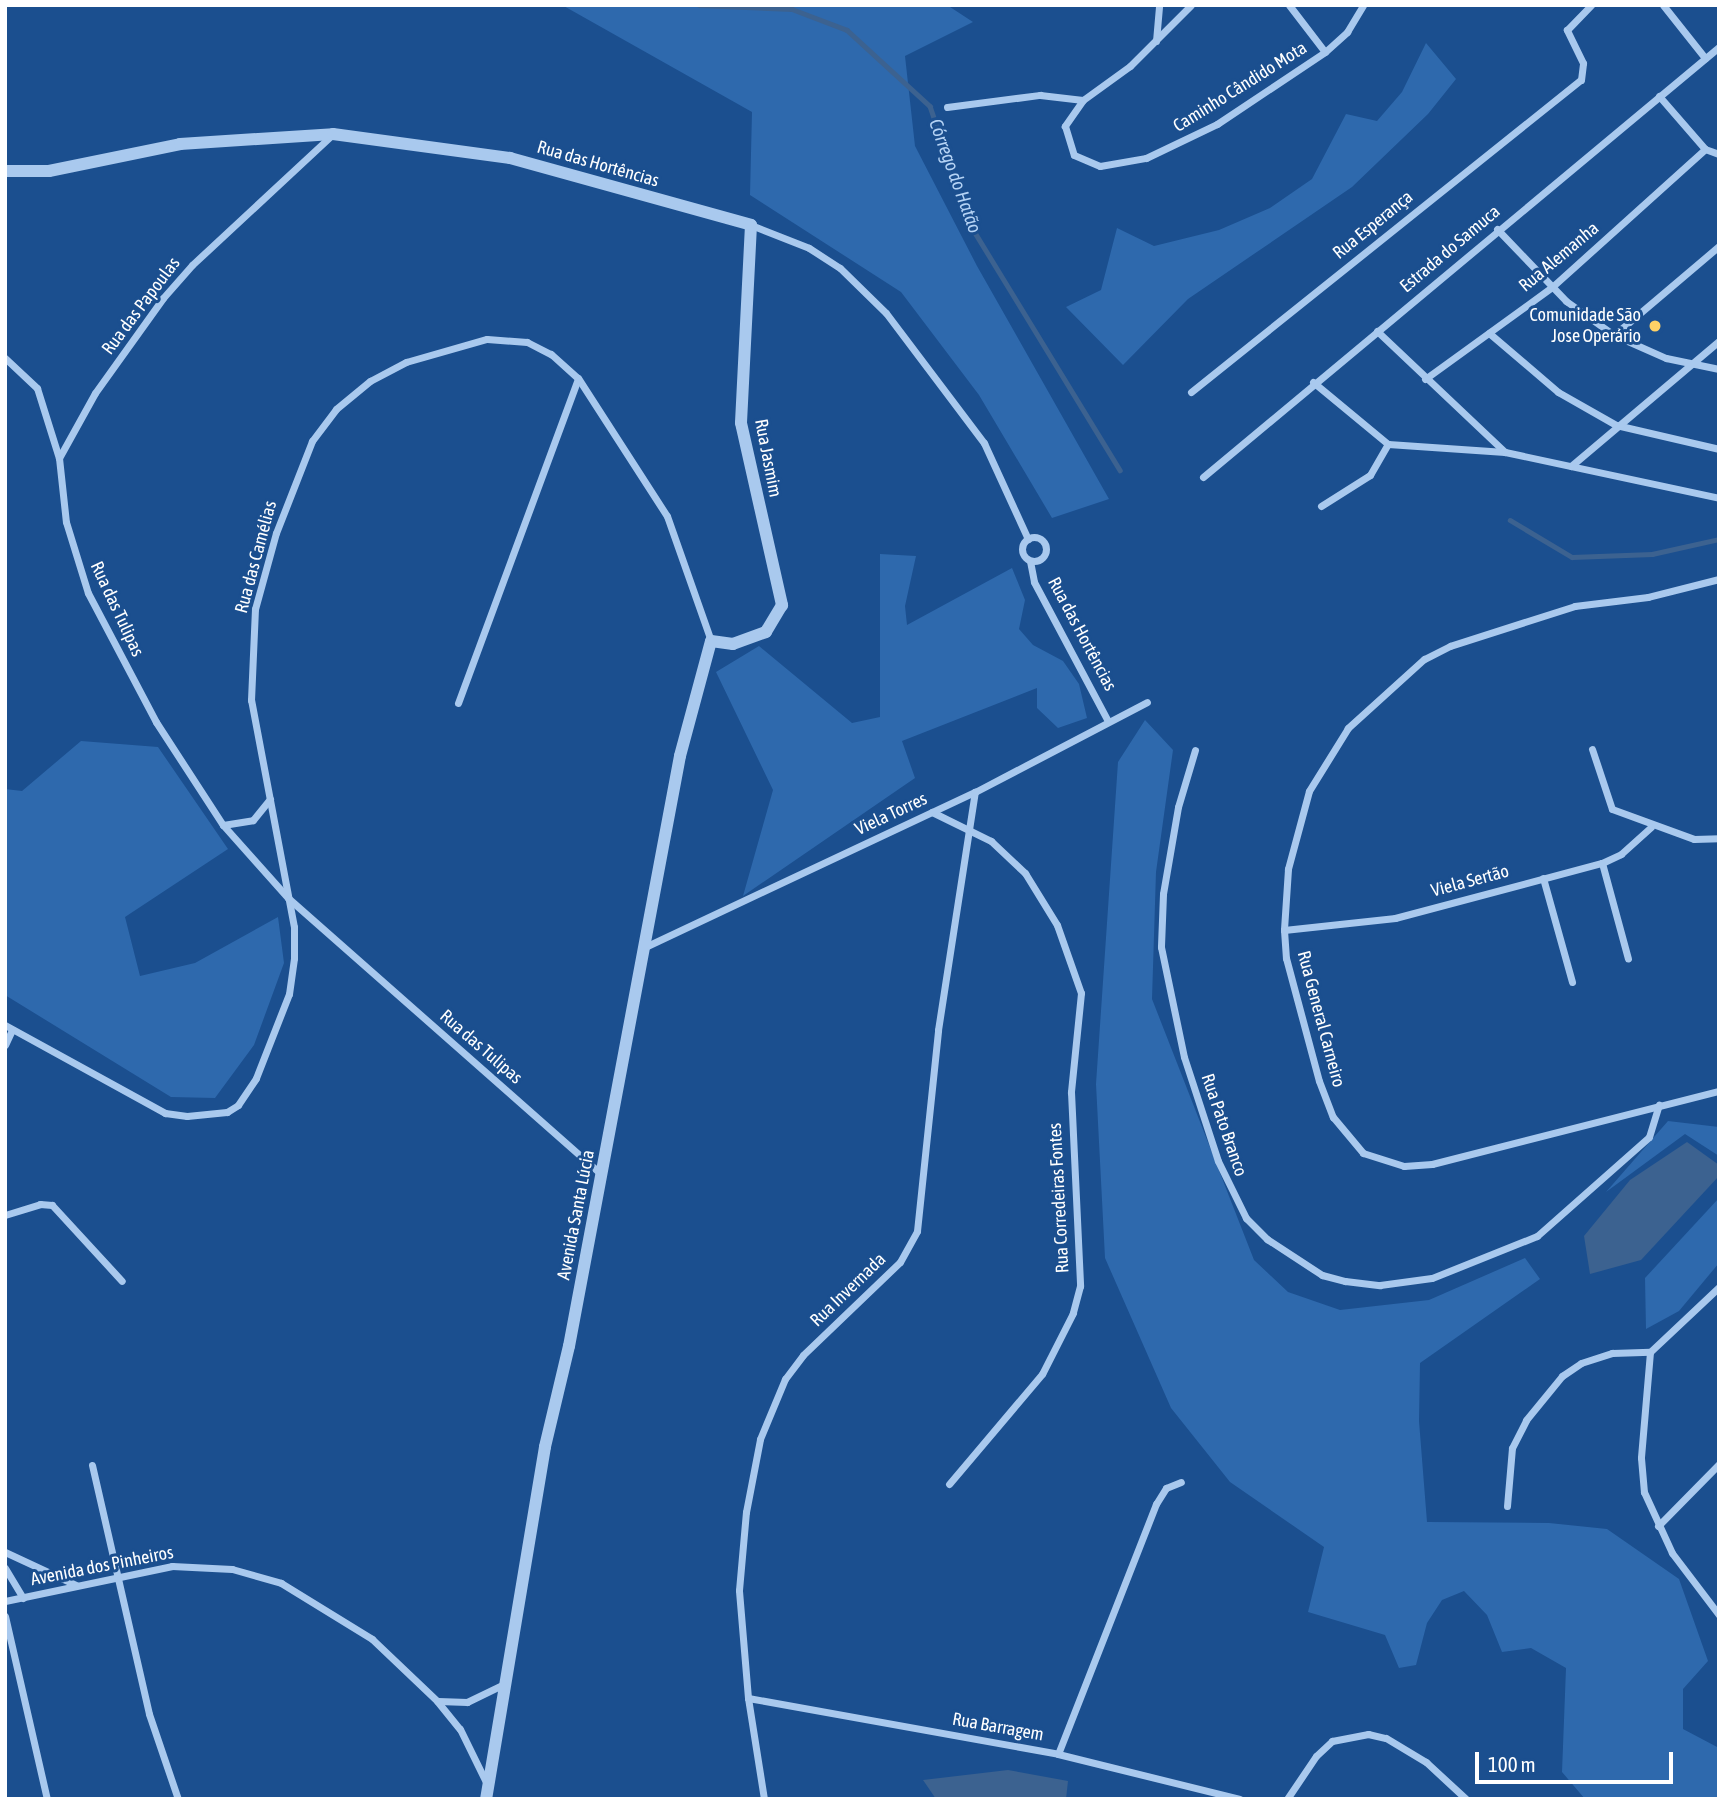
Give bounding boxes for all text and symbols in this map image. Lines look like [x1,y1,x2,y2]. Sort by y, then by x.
street label: Caminho Cândido Mota [1169,37,1311,137]
water label: Córrego do Hatão [924,116,986,236]
street label: Rua das Hortências [535,136,661,192]
street label: Rua Esperança [1329,186,1417,264]
street label: Estrada do Samuca [1396,201,1504,297]
street label: Rua Alemanha [1515,217,1603,297]
street label: Rua das Papoulas [97,253,185,359]
place label: Comunidade São Jose Operário [1529,305,1641,348]
marker: Comunidade São Jose Operário [1647,318,1663,334]
street label: Rua Jasmim [750,417,786,499]
street label: Rua das Camélias [231,498,281,616]
street label: Rua das Tulipas [86,558,148,660]
street label: Rua das Hortências [1043,573,1121,695]
street label: Viela Torres [851,788,931,840]
street label: Viela Sertão [1429,860,1511,902]
street label: Rua General Carneiro [1292,948,1350,1090]
street label: Rua das Tulipas [435,1005,527,1089]
street label: Rua Pato Branco [1196,1071,1252,1179]
street label: Rua Corredeiras Fontes [1044,1122,1074,1274]
street label: Avenida Santa Lúcia [553,1148,599,1282]
street label: Rua Invernada [806,1249,890,1331]
street label: Avenida dos Pinheiros [29,1542,175,1590]
street label: Rua Barragem [951,1708,1045,1746]
scale bar [1479,1738,1677,1782]
text: 100 m [1488,1752,1536,1776]

